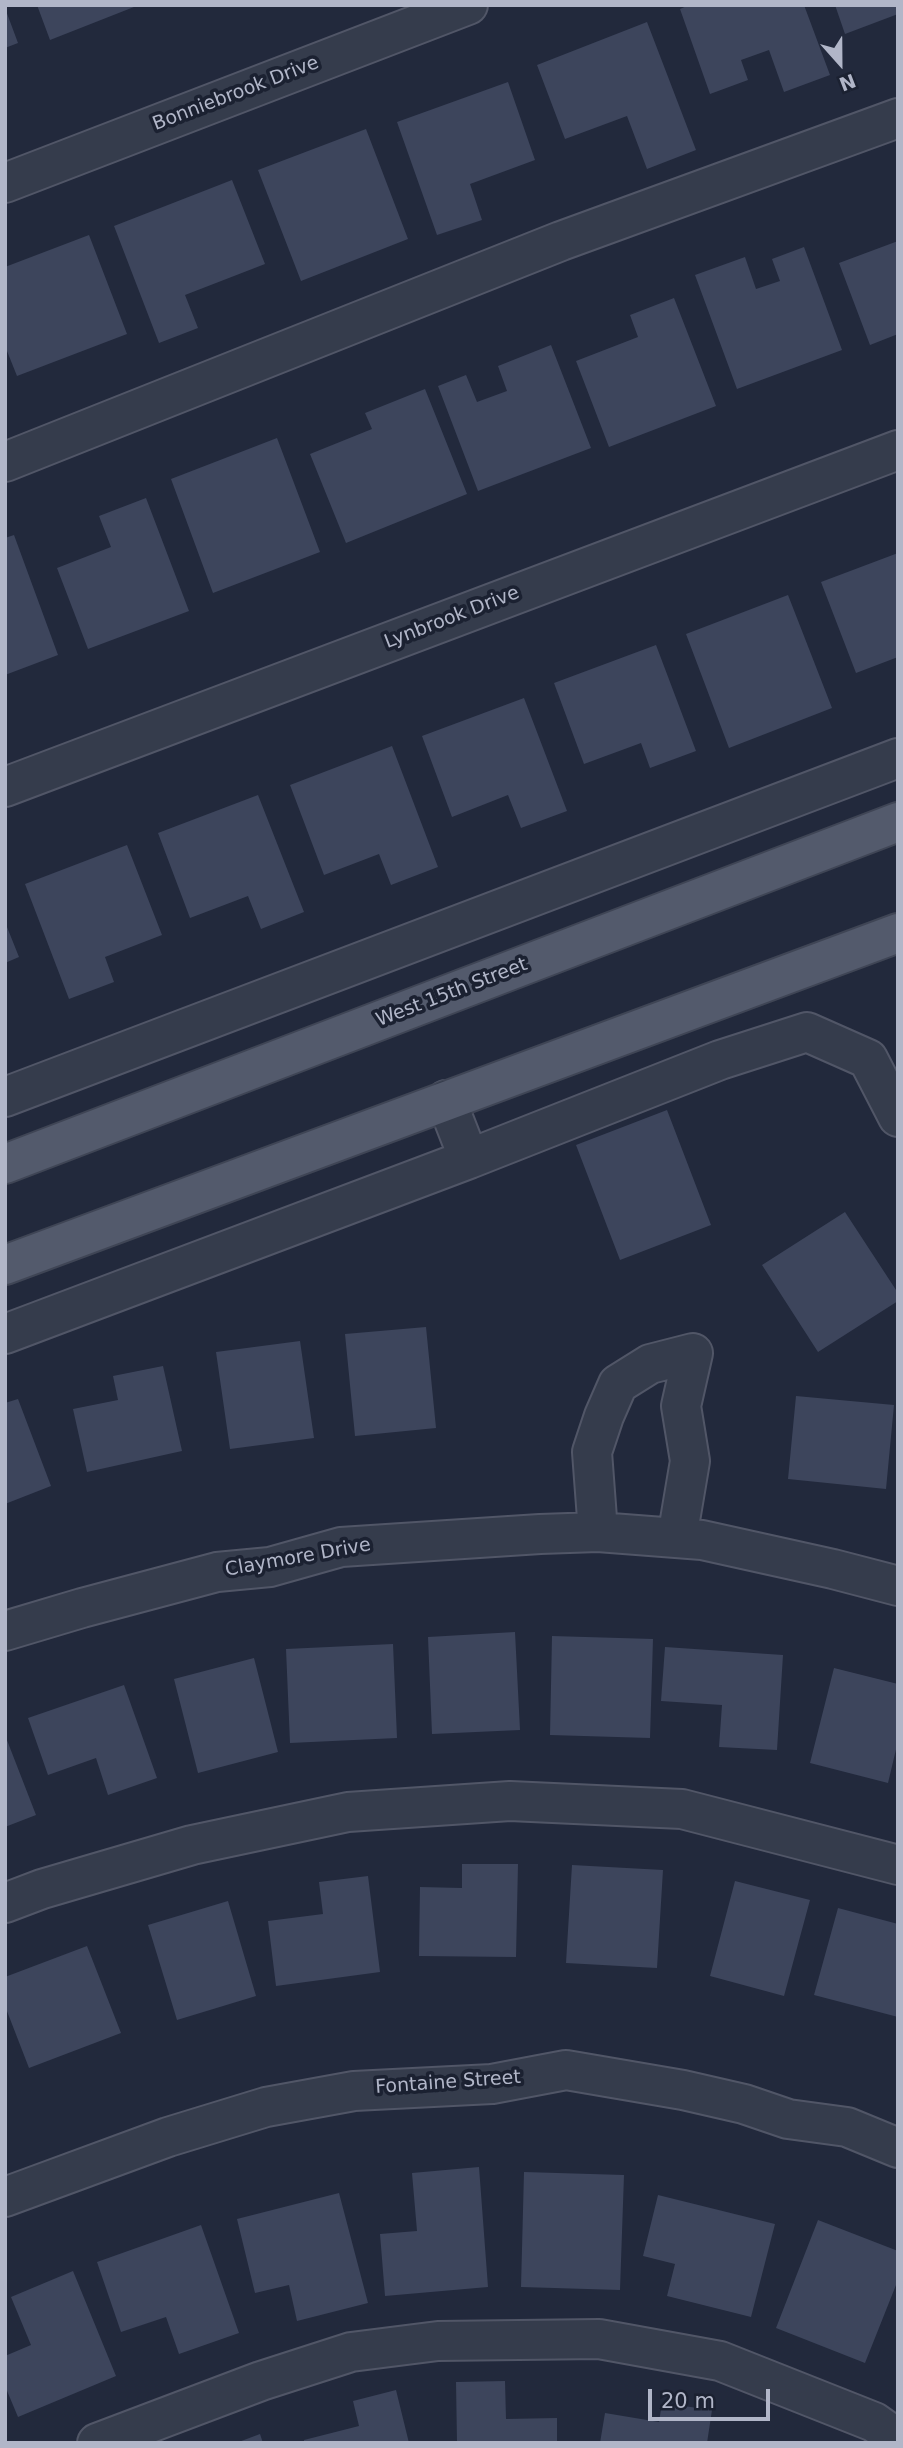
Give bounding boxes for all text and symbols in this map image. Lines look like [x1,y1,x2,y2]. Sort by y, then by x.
north arrow [805,28,875,98]
street label: Bonniebrook Drive [150,52,322,136]
text: N [836,69,859,96]
street label: Lynbrook Drive [381,582,523,654]
street label: West 15th Street [373,954,531,1032]
street label: Claymore Drive [223,1534,373,1582]
street label: Fontaine Street [374,2067,522,2099]
scale bar [651,2374,774,2418]
text: 20 m [661,2389,715,2413]

